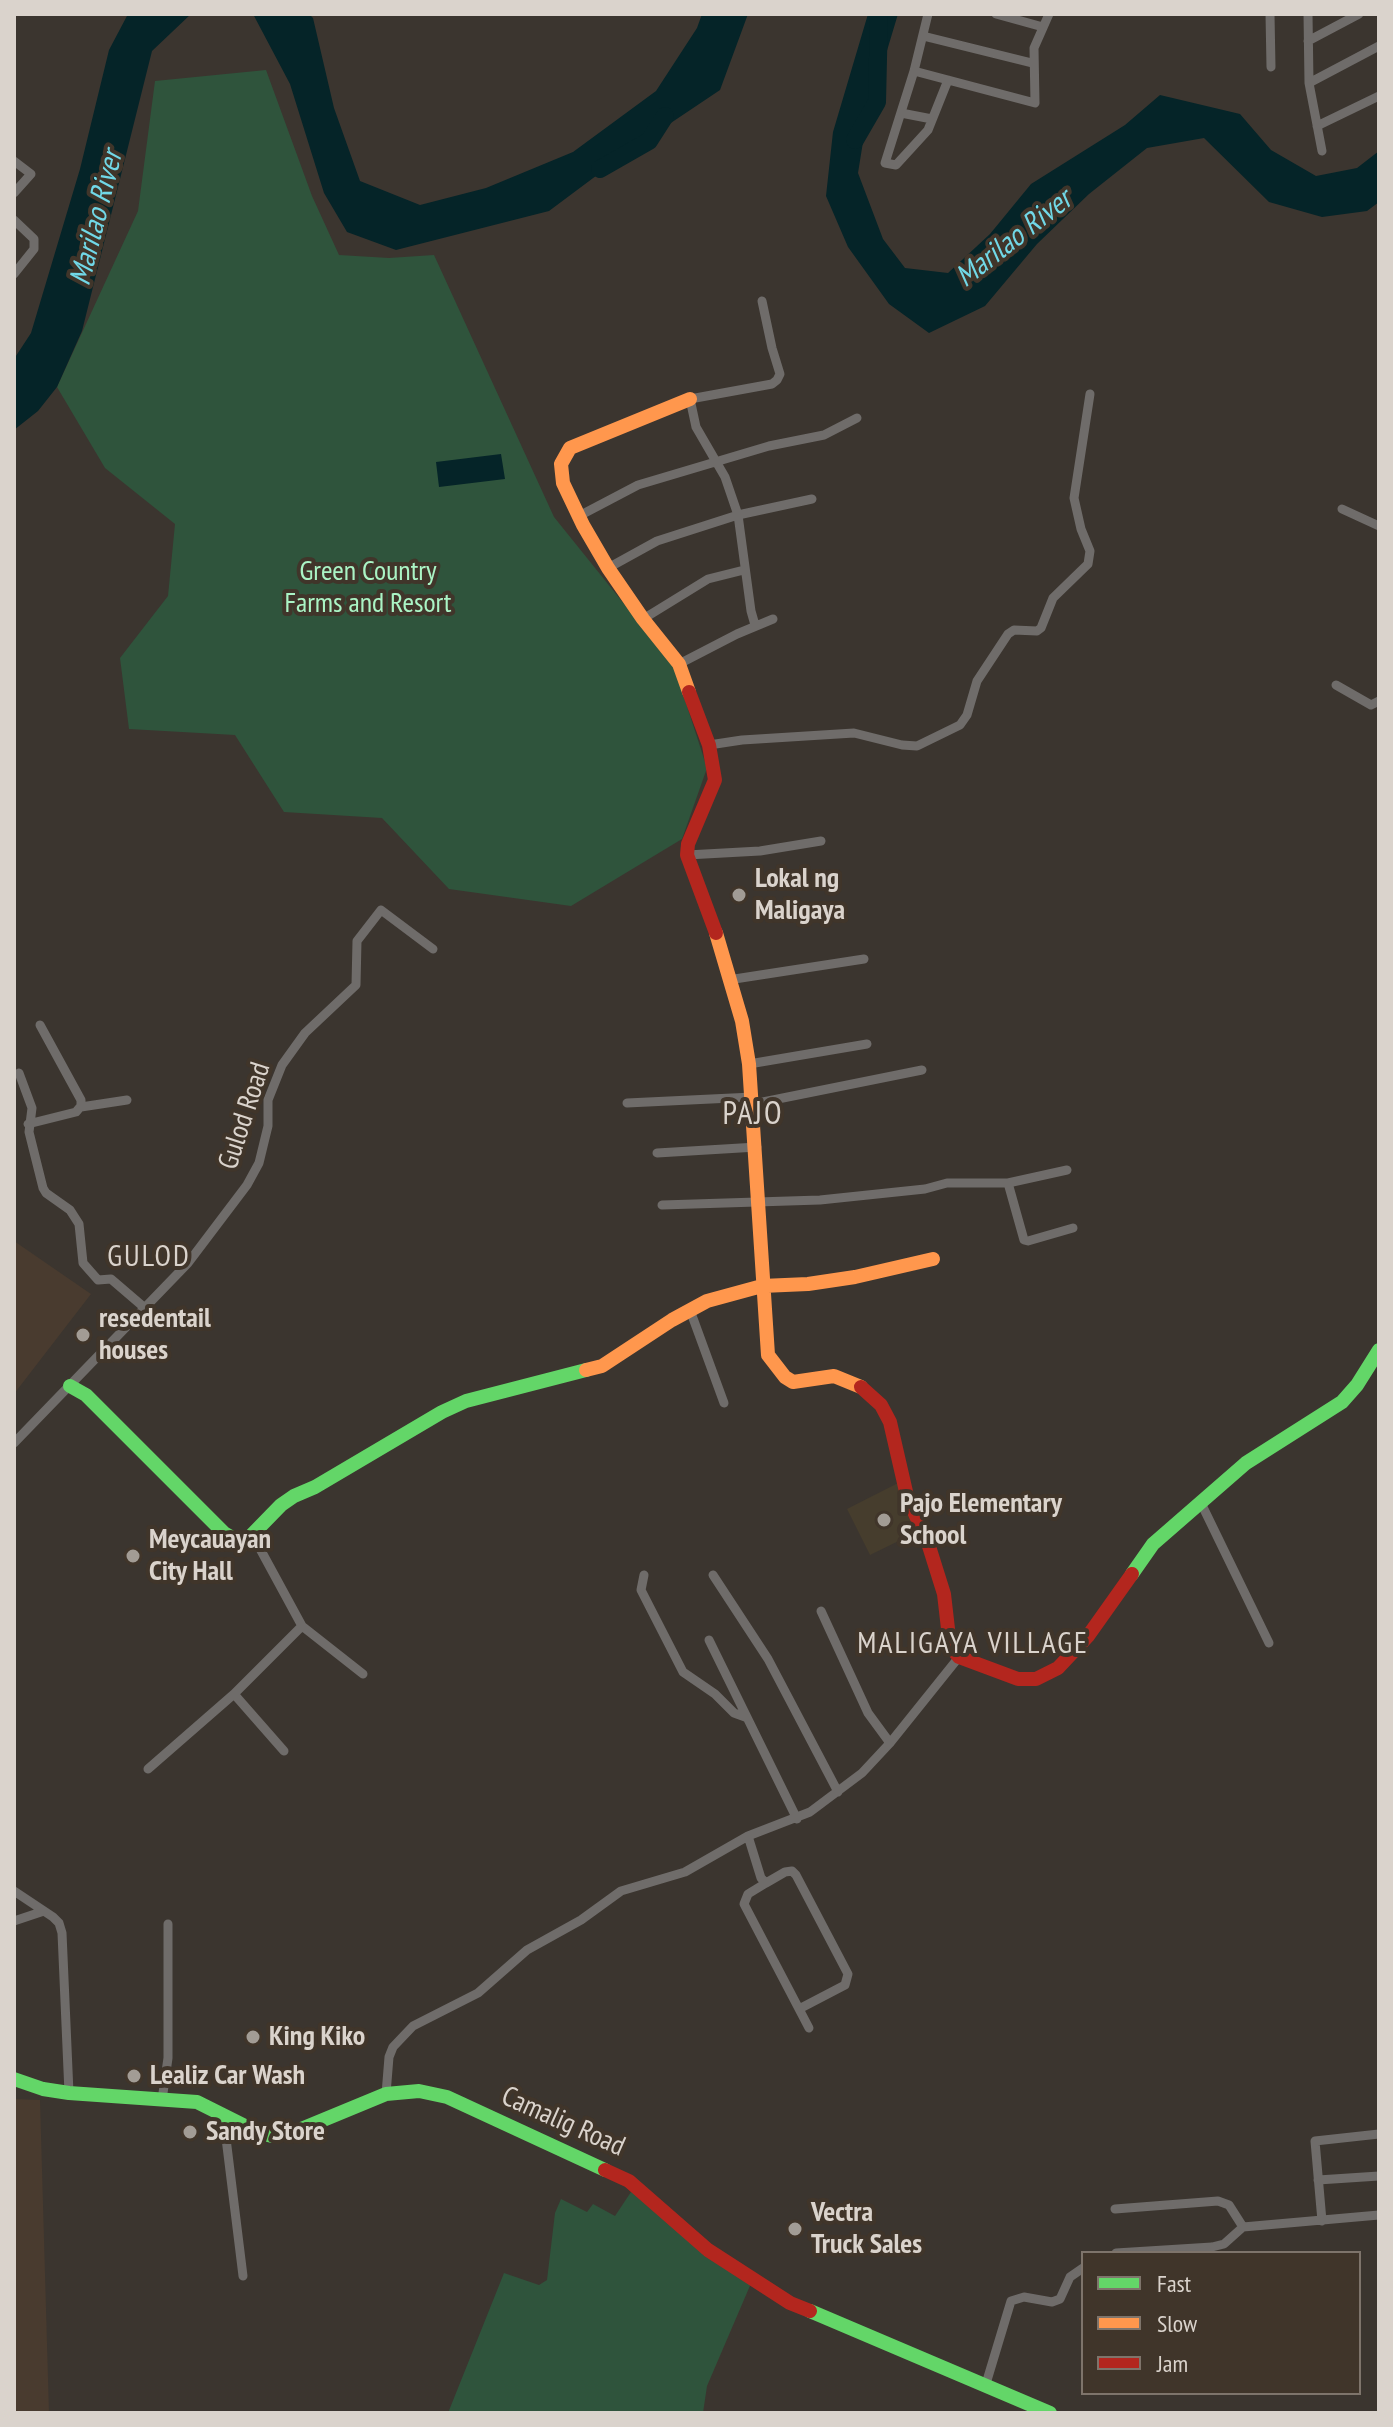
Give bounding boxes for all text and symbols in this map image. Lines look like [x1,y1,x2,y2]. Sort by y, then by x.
water label: Marilao River [63,147,131,289]
water label: Marilao River [949,183,1079,295]
park label: Green Country Farms and Resort [284,555,452,621]
place label: Lokal ng Maligaya [755,862,845,928]
marker: Lokal ng Maligaya [730,886,748,904]
street label: Gulod Road [212,1058,278,1174]
district label: PAJO [722,1096,784,1134]
district label: GULOD [107,1239,191,1275]
place label: resedentail houses [99,1302,211,1368]
marker: resedentail houses [74,1326,92,1344]
place label: Pajo Elementary School [900,1487,1062,1553]
marker: Pajo Elementary School [875,1511,893,1529]
place label: Meycauayan City Hall [149,1523,271,1589]
marker: Meycauayan City Hall [124,1547,142,1565]
district label: MALIGAYA VILLAGE [857,1626,1089,1662]
place label: King Kiko [269,2020,365,2054]
marker: King Kiko [244,2028,262,2046]
place label: Lealiz Car Wash [150,2059,305,2093]
marker: Lealiz Car Wash [125,2067,143,2085]
street label: Camalig Road [496,2080,630,2164]
place label: Sandy Store [206,2115,325,2149]
marker: Sandy Store [181,2123,199,2141]
place label: Vectra Truck Sales [811,2196,922,2262]
marker: Vectra Truck Sales [786,2220,804,2238]
legend [1081,2251,1361,2395]
text: Fast [1157,2268,1191,2299]
text: Slow [1157,2308,1197,2339]
text: Jam [1157,2348,1188,2379]

